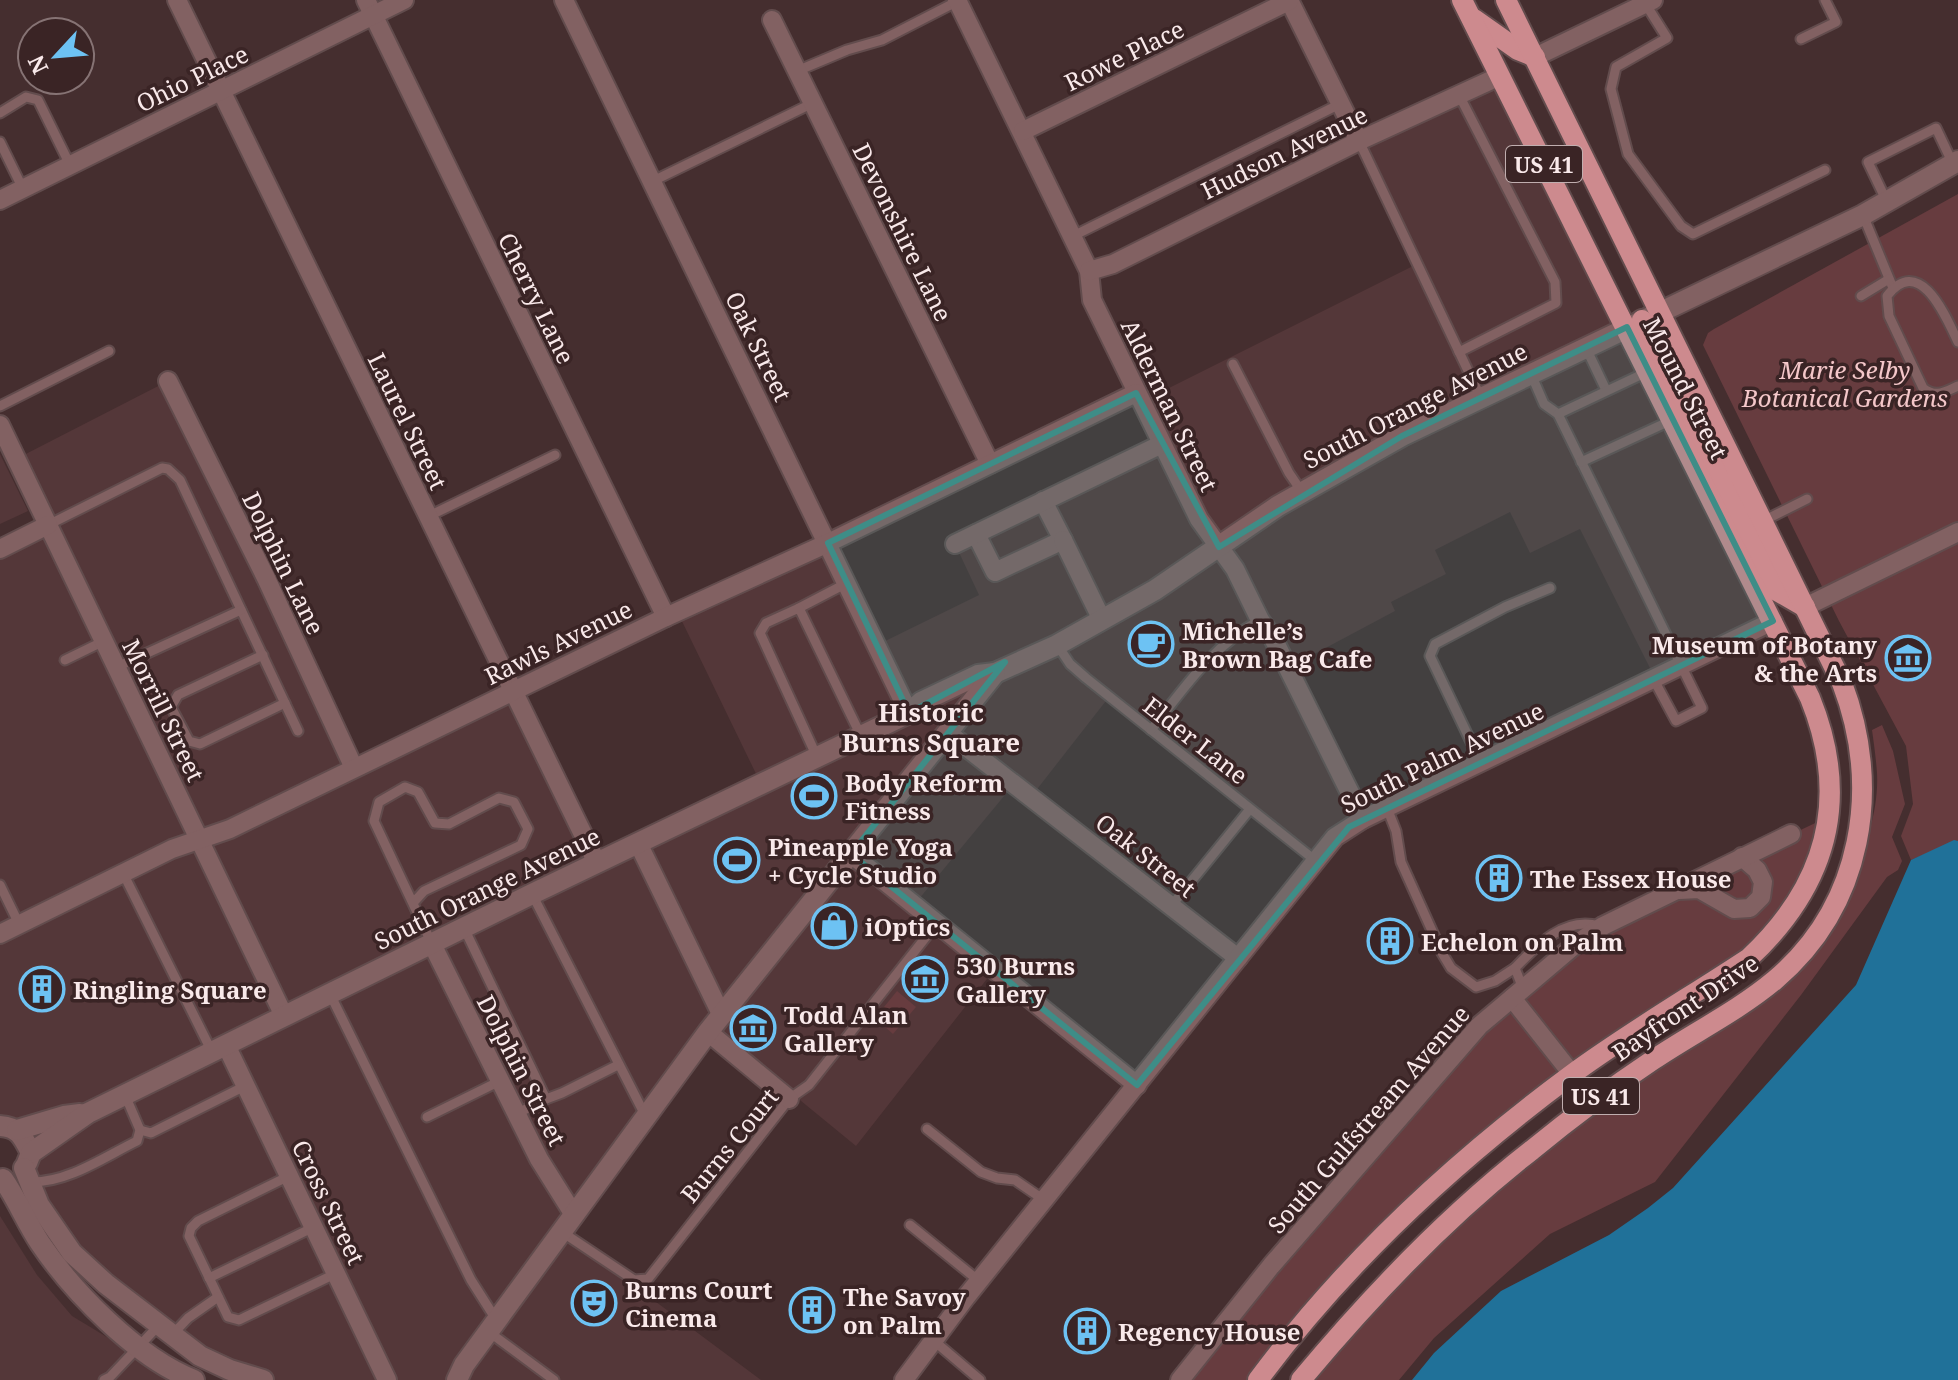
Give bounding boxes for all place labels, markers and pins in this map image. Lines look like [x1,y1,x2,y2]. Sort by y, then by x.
place label: Michelle’s Brown Bag Cafe [1182,614,1372,675]
cafe icon: Michelle’s Brown Bag Cafe [1127,620,1175,668]
place label: Museum of Botany & the Arts [1652,628,1877,689]
museum icon: Museum of Botany & the Arts [1884,634,1932,682]
place label: Body Reform Fitness [845,766,1003,827]
sports icon: Body Reform Fitness [790,772,838,820]
place label: Pineapple Yoga + Cycle Studio [768,830,953,891]
sports icon: Pineapple Yoga + Cycle Studio [713,836,761,884]
building icon: The Essex House [1475,854,1523,902]
place label: The Essex House [1530,862,1732,895]
shop icon: iOptics [810,902,858,950]
place label: iOptics [865,910,950,943]
building icon: Echelon on Palm [1366,917,1414,965]
place label: Echelon on Palm [1421,925,1624,958]
place label: 530 Burns Gallery [956,949,1075,1010]
museum icon: 530 Burns Gallery [901,955,949,1003]
building icon: Ringling Square [18,965,66,1013]
place label: Ringling Square [73,973,267,1006]
place label: Todd Alan Gallery [784,998,908,1059]
museum icon: Todd Alan Gallery [729,1004,777,1052]
place label: Burns Court Cinema [625,1273,773,1334]
theatre icon: Burns Court Cinema [570,1279,618,1327]
place label: The Savoy on Palm [843,1280,966,1341]
building icon: The Savoy on Palm [788,1286,836,1334]
building icon: Regency House [1063,1307,1111,1355]
place label: Regency House [1118,1315,1300,1348]

